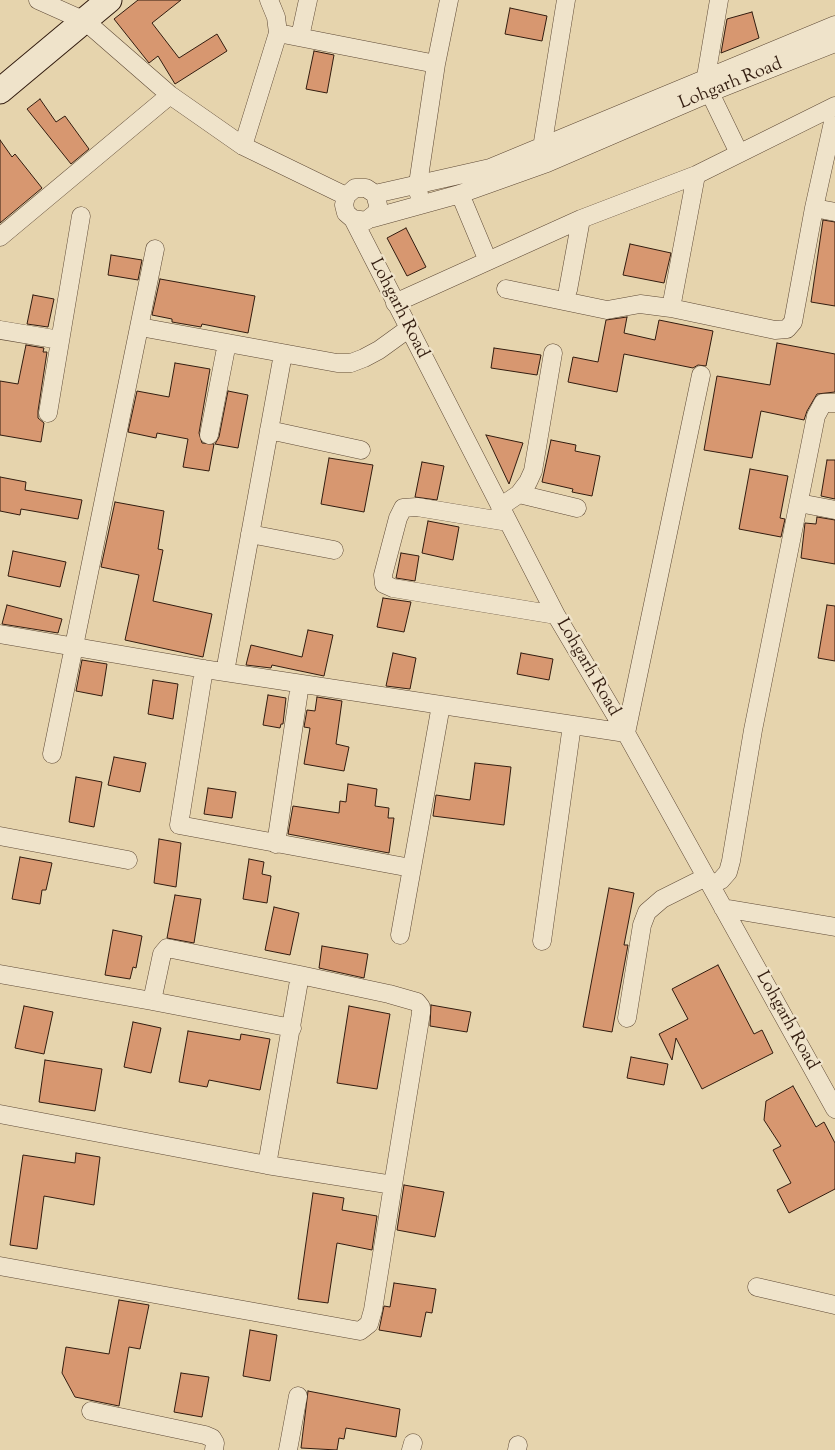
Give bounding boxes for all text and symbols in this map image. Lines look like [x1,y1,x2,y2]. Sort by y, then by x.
street label: Lohgarh Road [676,55,786,115]
street label: Lohgarh Road [364,255,432,363]
street label: Lohgarh Road [550,615,624,721]
street label: Lohgarh Road [750,968,822,1074]

